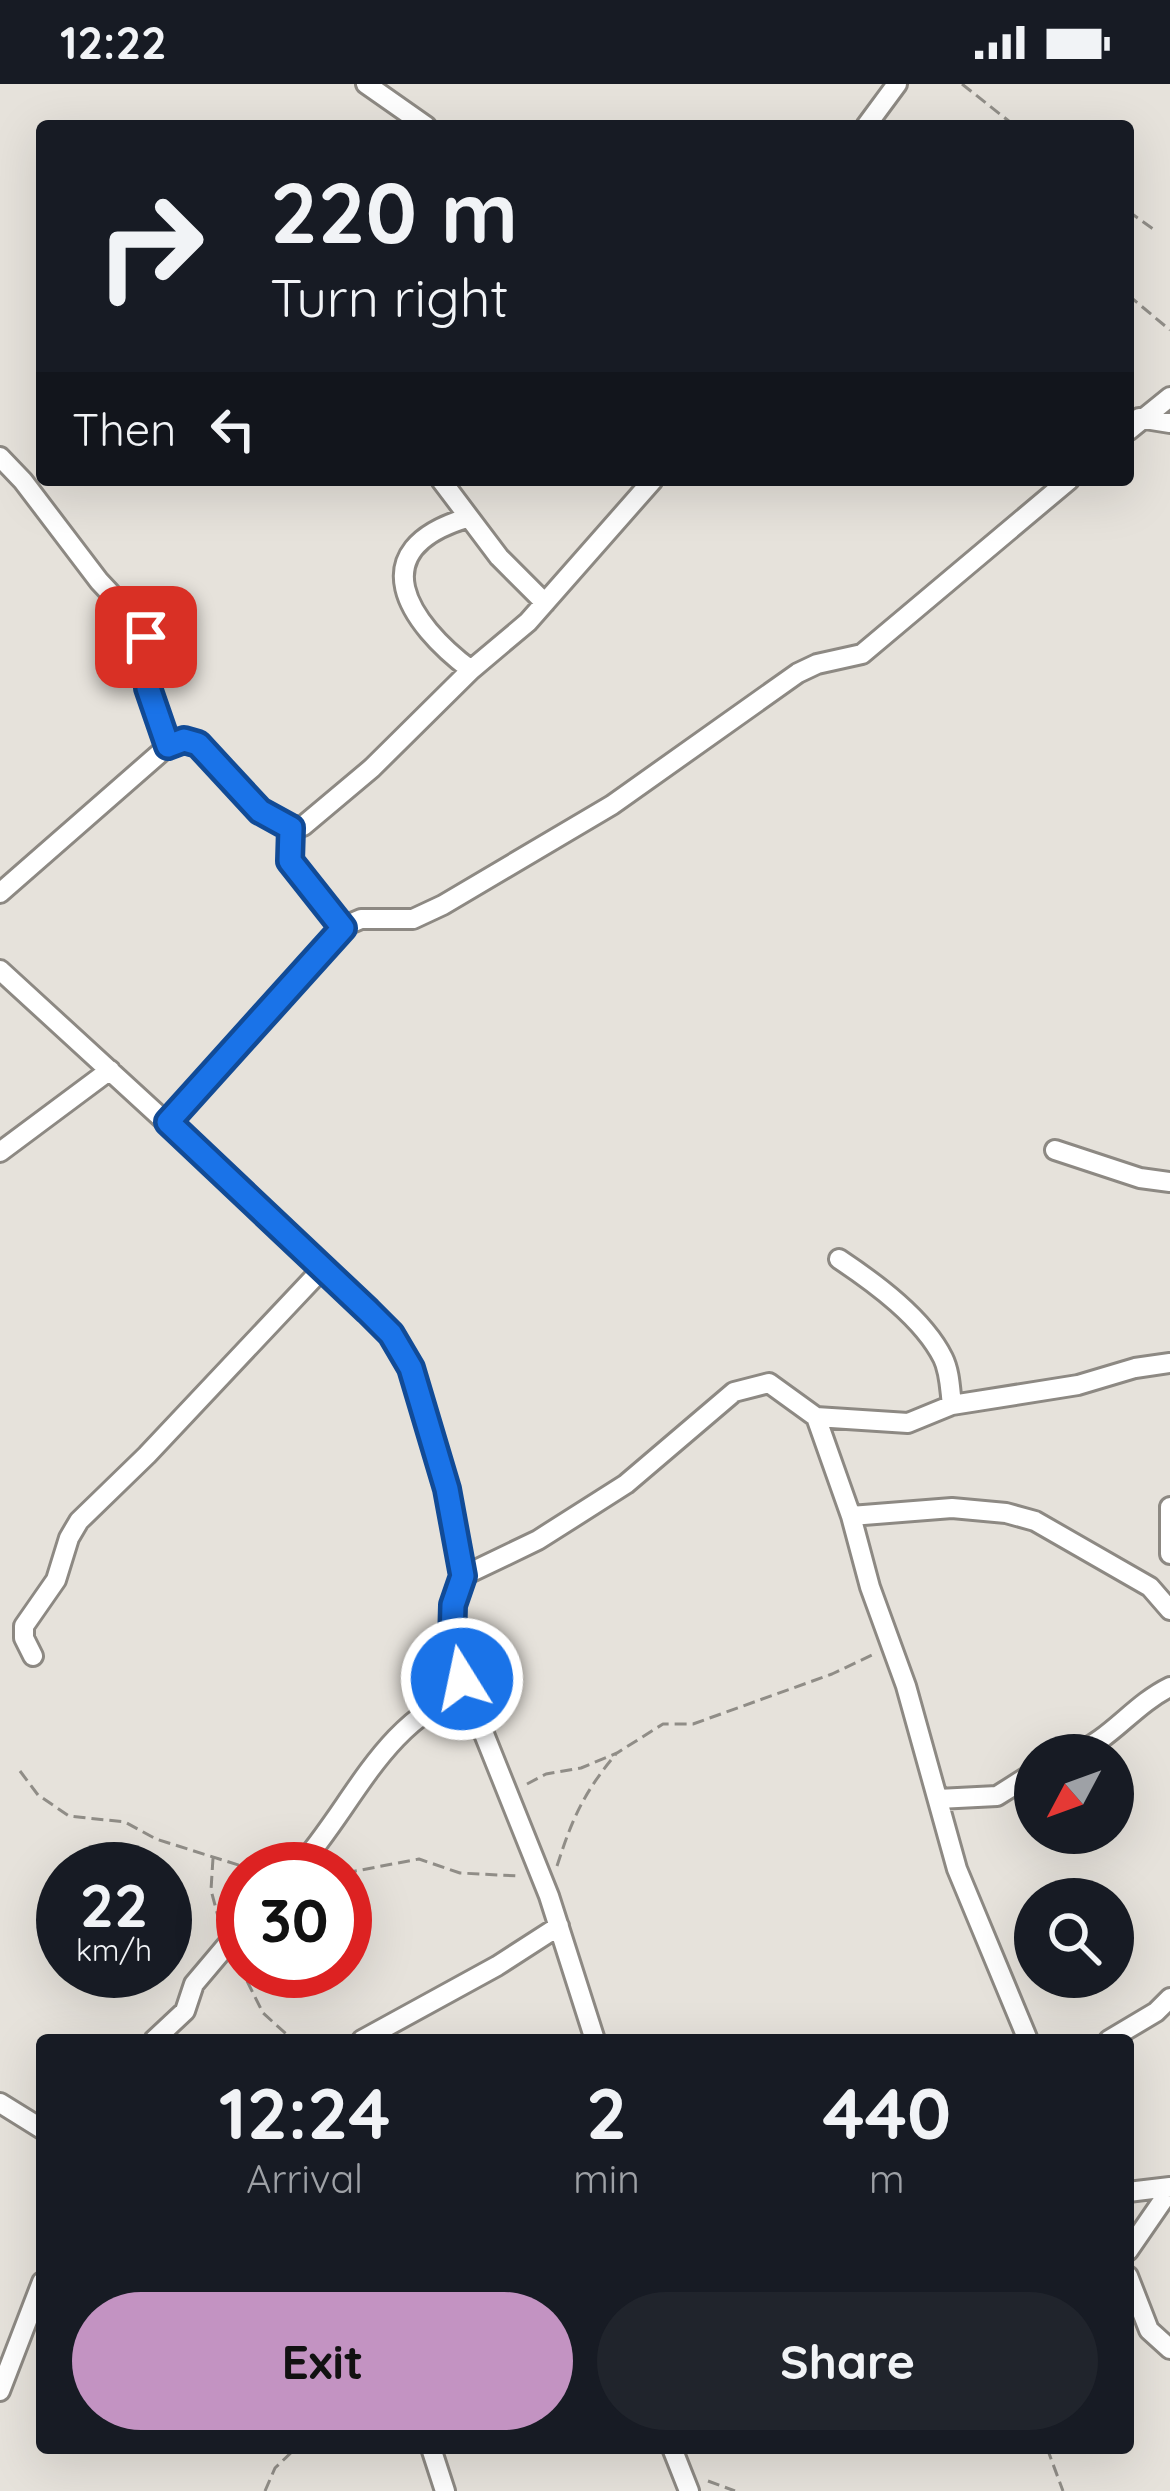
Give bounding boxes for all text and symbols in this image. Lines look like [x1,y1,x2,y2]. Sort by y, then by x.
text: 12:22 [60,14,167,70]
text: 220 m [270,159,518,264]
icon: right [72,168,228,324]
text: Turn right [270,263,509,331]
icon: left [200,396,266,462]
text: Then [72,401,176,457]
pin [95,586,197,688]
icon: arrive [113,604,179,670]
position arrow [399,1616,525,1742]
north arrow [1014,1734,1134,1854]
map controls [1014,1734,1134,1998]
speed limit sign: 30 [216,1842,372,1998]
text: 22 [80,1867,148,1942]
button: search [1014,1878,1134,1998]
text: km/h [76,1931,152,1969]
text: 12:24 [219,2067,391,2157]
text: 2 [586,2067,627,2157]
text: 440 [822,2067,951,2157]
text: Arrival [246,2154,363,2203]
text: min [573,2154,640,2203]
text: m [869,2154,905,2203]
button: Exit [72,2292,573,2430]
button: Share [597,2292,1098,2430]

